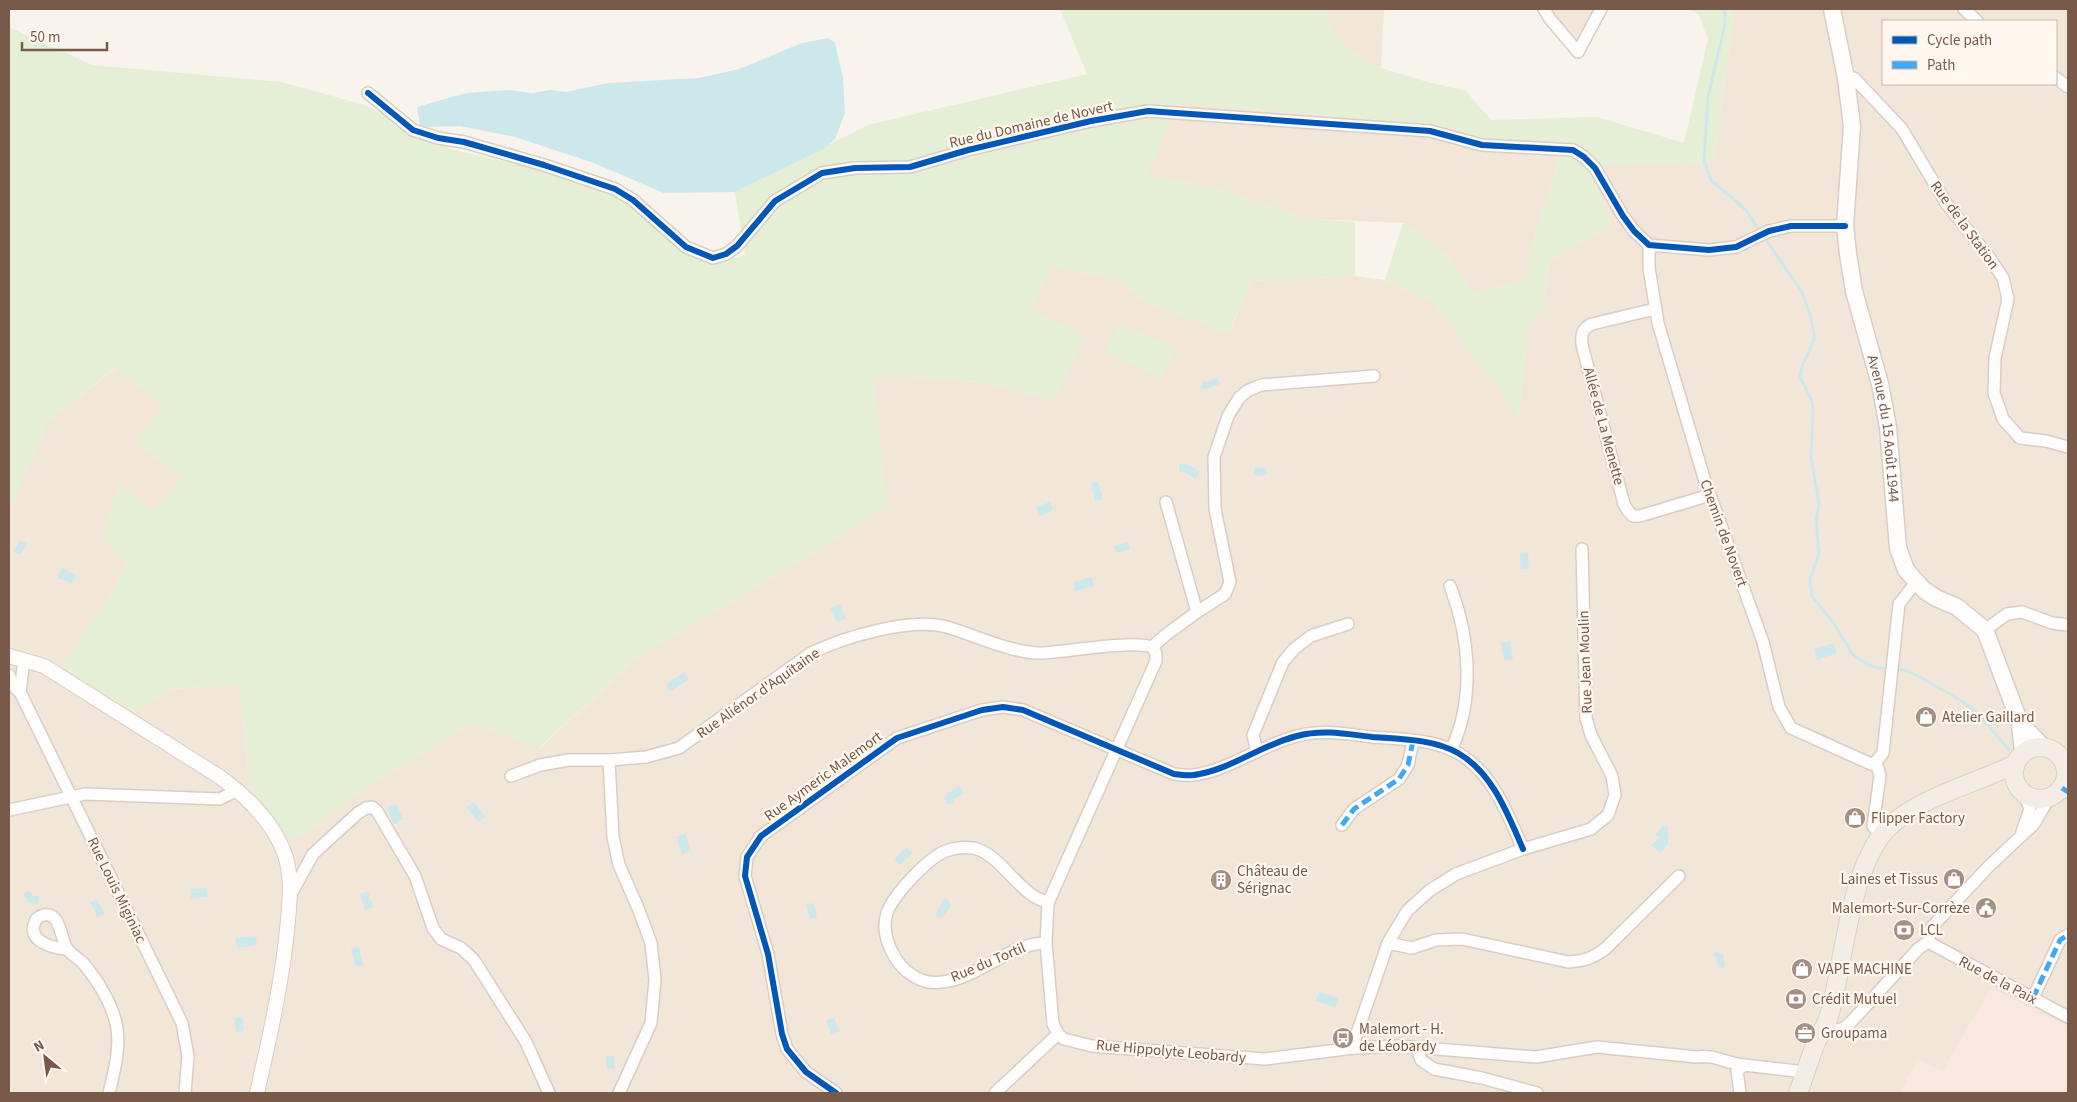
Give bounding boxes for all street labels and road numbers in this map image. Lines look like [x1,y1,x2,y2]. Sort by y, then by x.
street label: Rue du Domaine de Novert [947,95,1115,154]
street label: Rue de la Station [1925,177,2004,274]
street label: Avenue du 15 Août 1944 [1861,353,1904,504]
street label: Allée de La Menette [1578,365,1629,487]
street label: Chemin de Novert [1694,477,1753,590]
street label: Rue Jean Moulin [1573,610,1598,714]
street label: Rue Aliénor d'Aquitaine [692,643,824,744]
street label: Rue Aymeric Malemort [760,726,887,826]
street label: Rue Louis Miginiac [82,834,151,947]
street label: Rue du Tortil [947,937,1029,988]
street label: Rue de la Paix [1955,951,2041,1010]
street label: Rue Hippolyte Leobardy [1095,1034,1247,1069]

